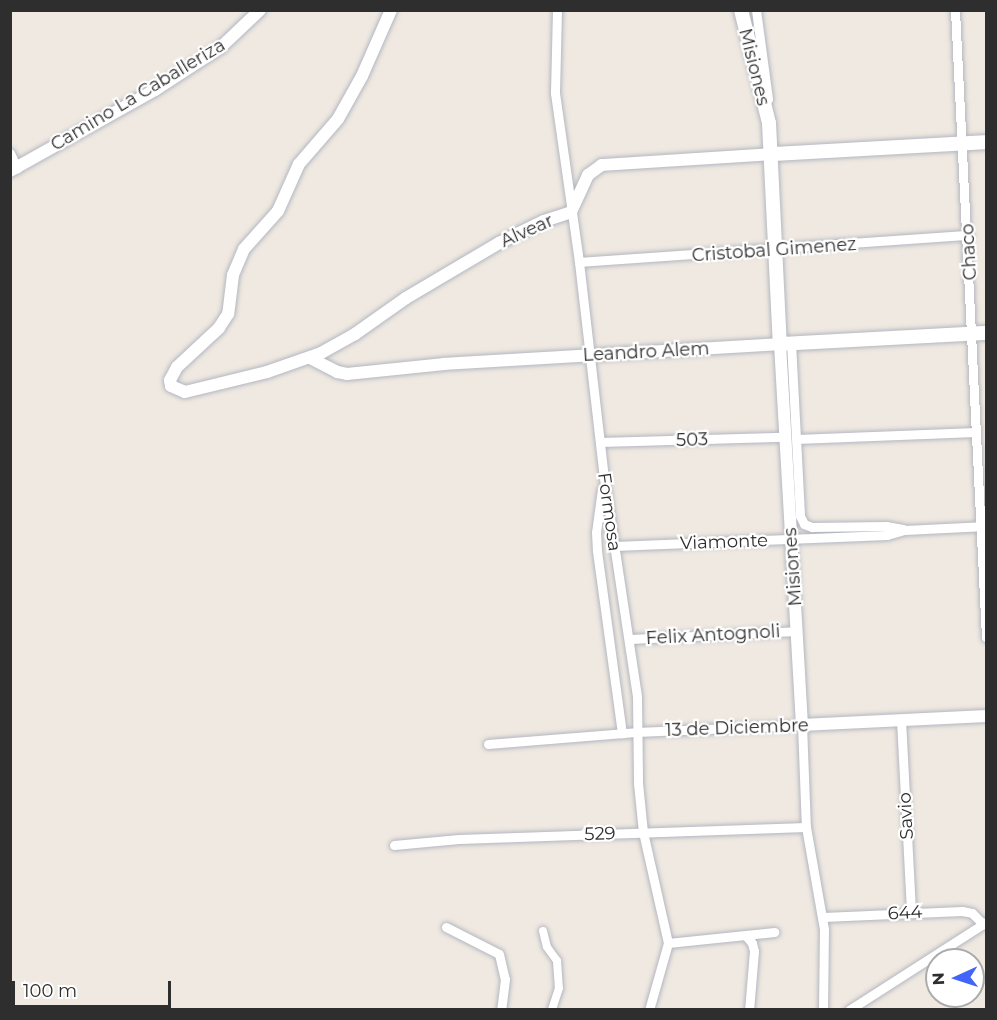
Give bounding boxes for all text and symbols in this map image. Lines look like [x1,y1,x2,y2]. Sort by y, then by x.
street label: Misiones [734,26,774,108]
street label: Camino La Caballeriza [47,34,229,156]
street label: Alvear [497,210,557,252]
street label: Chaco [957,223,981,281]
street label: Cristobal Gimenez [691,233,857,267]
street label: Leandro Alem [582,338,710,366]
street label: 503 [676,429,708,451]
street label: Formosa [593,471,625,553]
street label: Misiones [779,527,807,607]
street label: Viamonte [680,530,768,554]
street label: Felix Antognoli [645,621,781,649]
street label: 13 de Diciembre [665,715,809,741]
street label: Savio [894,792,918,840]
street label: 529 [584,823,616,845]
street label: 644 [887,901,923,925]
north arrow [925,948,985,1008]
scale bar [15,969,174,1007]
text: N [929,972,948,986]
text: 100 m [23,980,77,1002]

